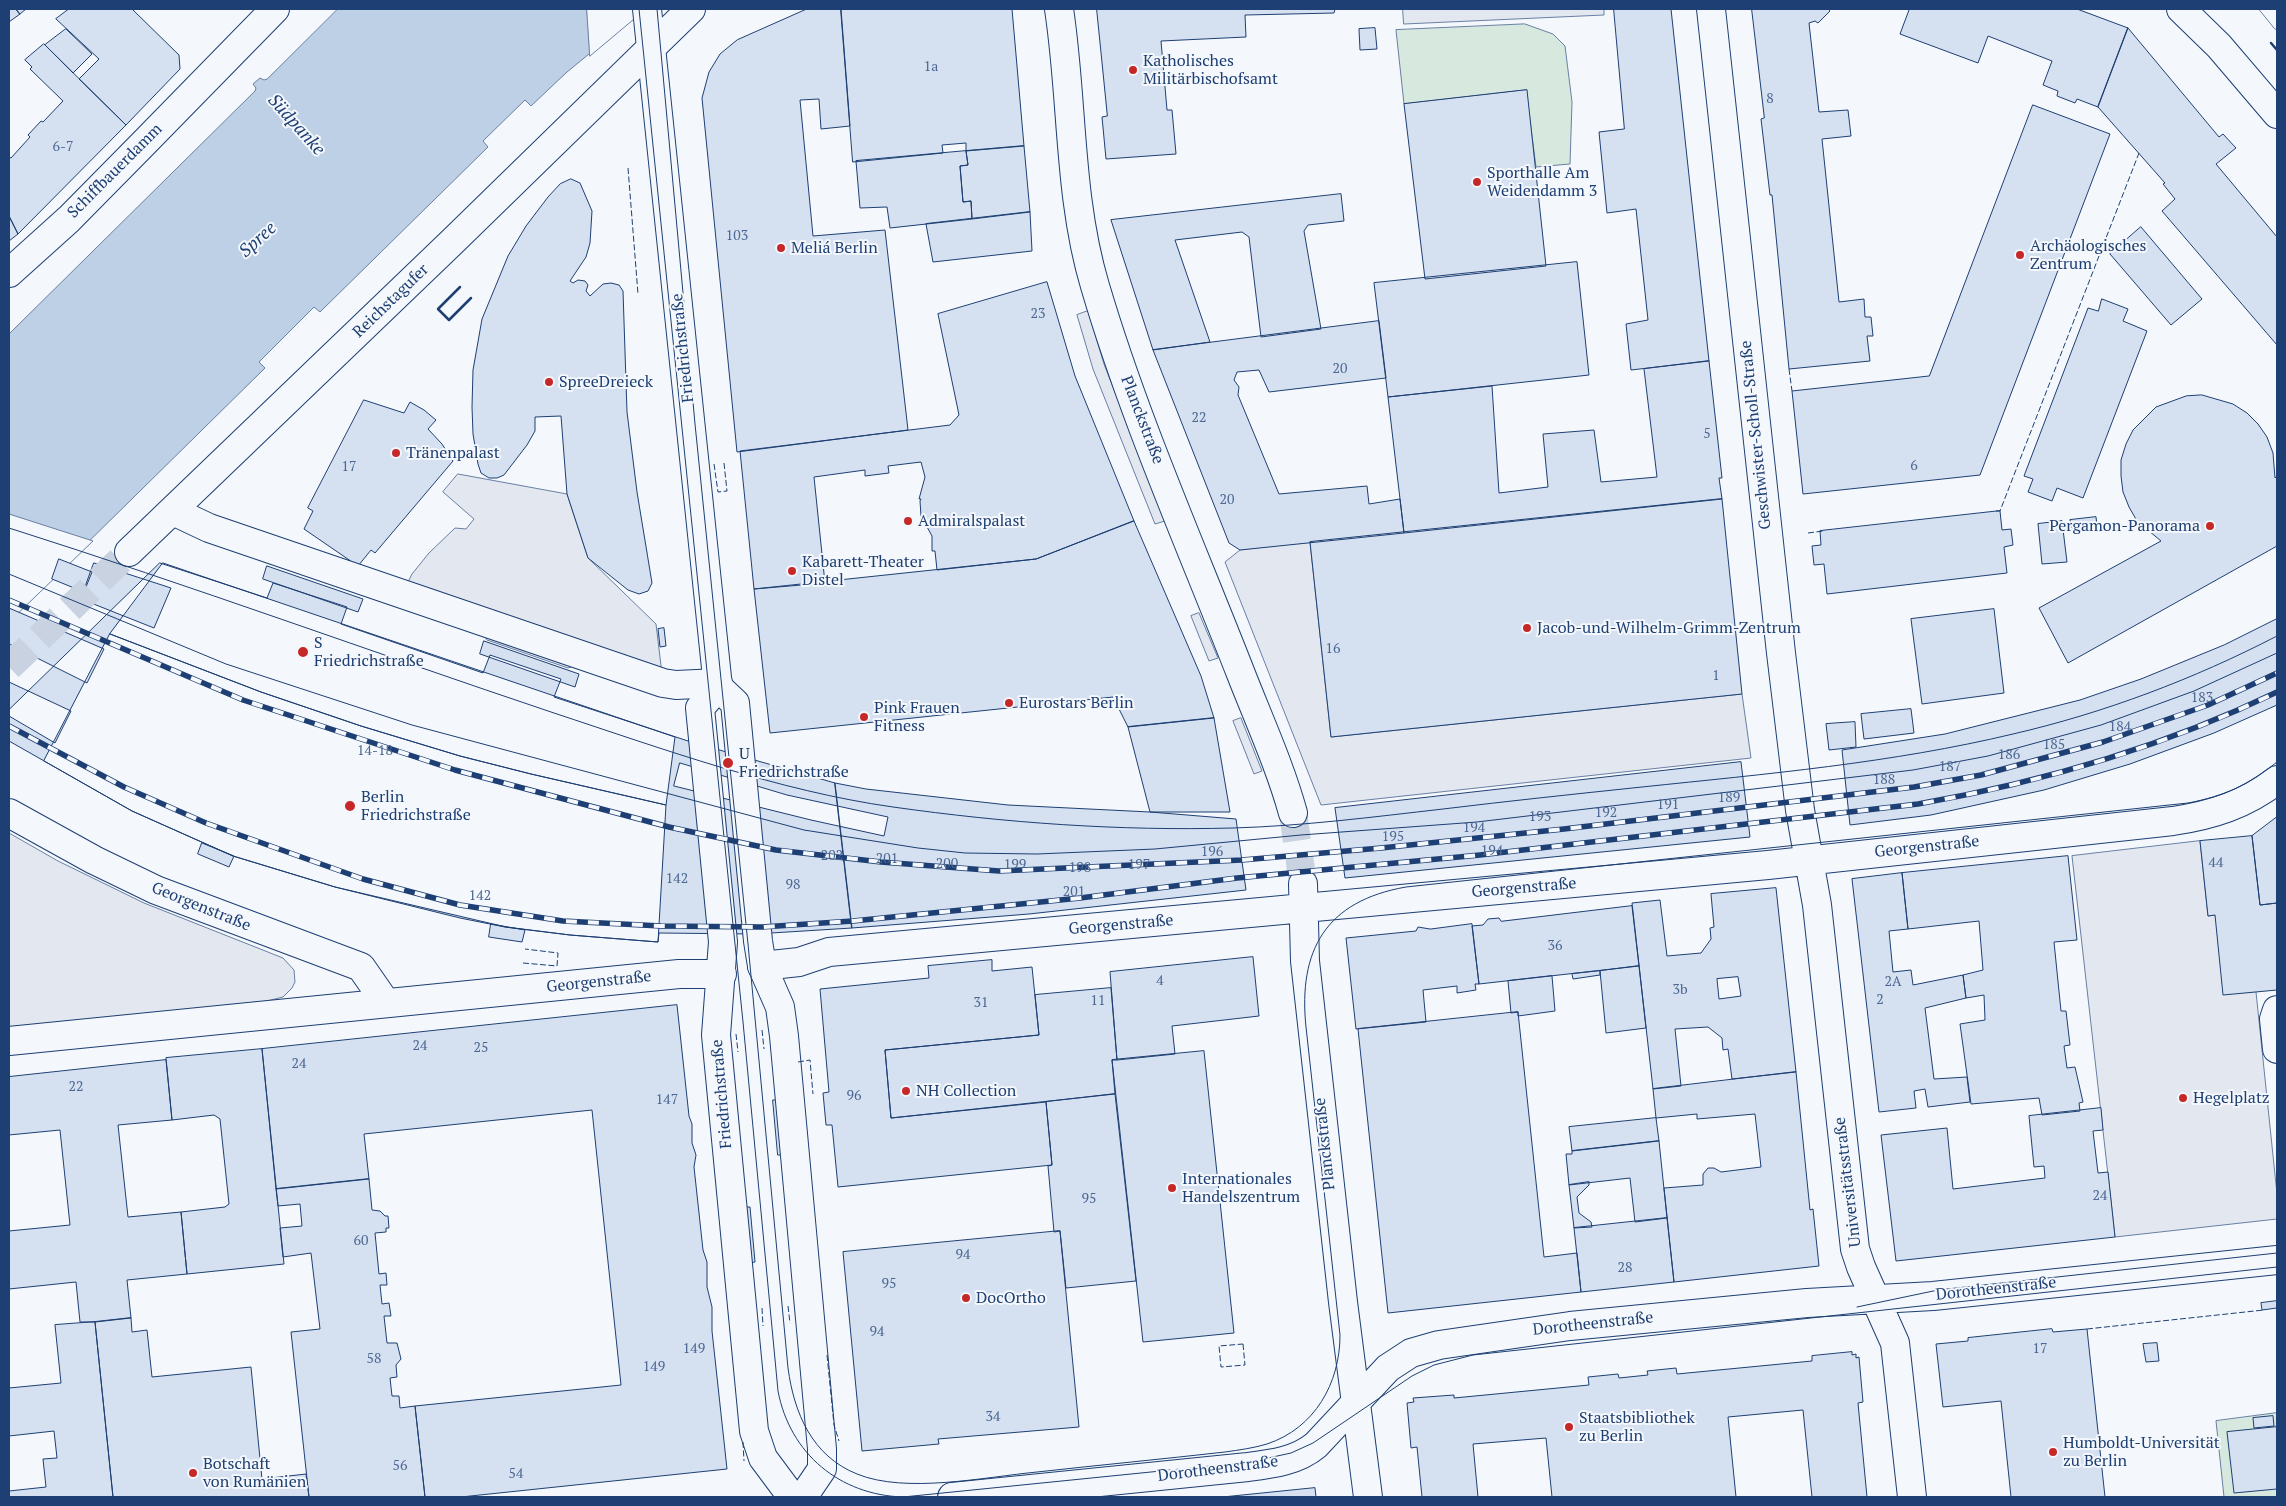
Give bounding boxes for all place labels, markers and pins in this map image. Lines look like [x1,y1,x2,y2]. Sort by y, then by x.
place label: Katholisches Militärbischofsamt [1143,51,1278,89]
marker: Katholisches Militärbischofsamt [1127,64,1139,76]
place label: Sporthalle Am Weidendamm 3 [1487,163,1597,201]
marker: Sporthalle Am Weidendamm 3 [1471,176,1483,188]
place label: Archäologisches Zentrum [2030,236,2146,274]
place label: Meliá Berlin [791,238,878,258]
marker: Meliá Berlin [775,242,787,254]
marker: Archäologisches Zentrum [2014,249,2026,261]
place label: SpreeDreieck [559,372,653,392]
marker: SpreeDreieck [543,376,555,388]
place label: Tränenpalast [406,443,500,463]
marker: Tränenpalast [390,447,402,459]
place label: Admiralspalast [918,511,1025,531]
marker: Admiralspalast [902,515,914,527]
place label: Pergamon-Panorama [2049,516,2200,536]
marker: Pergamon-Panorama [2204,520,2216,532]
place label: Kabarett-Theater Distel [802,552,924,590]
marker: Kabarett-Theater Distel [786,565,798,577]
place label: Jacob-und-Wilhelm-Grimm-Zentrum [1537,618,1801,638]
marker: Jacob-und-Wilhelm-Grimm-Zentrum [1521,622,1533,634]
place label: S Friedrichstraße [314,633,424,671]
marker: S Friedrichstraße [296,645,310,659]
place label: Eurostars Berlin [1019,693,1134,713]
marker: Eurostars Berlin [1003,697,1015,709]
place label: Pink Frauen Fitness [874,698,960,736]
marker: Pink Frauen Fitness [858,711,870,723]
place label: U Friedrichstraße [739,744,849,782]
marker: U Friedrichstraße [721,756,735,770]
place label: Berlin Friedrichstraße [361,787,471,825]
marker: Berlin Friedrichstraße [343,799,357,813]
place label: NH Collection [916,1081,1016,1101]
marker: NH Collection [900,1085,912,1097]
place label: Hegelplatz [2193,1088,2270,1108]
marker: Hegelplatz [2177,1092,2189,1104]
place label: Internationales Handelszentrum [1182,1169,1300,1207]
marker: Internationales Handelszentrum [1166,1182,1178,1194]
place label: DocOrtho [976,1288,1046,1308]
marker: DocOrtho [960,1292,972,1304]
place label: Staatsbibliothek zu Berlin [1579,1408,1695,1446]
marker: Staatsbibliothek zu Berlin [1563,1421,1575,1433]
place label: Humboldt-Universität zu Berlin [2063,1433,2220,1471]
marker: Humboldt-Universität zu Berlin [2047,1446,2059,1458]
place label: Botschaft von Rumänien [203,1454,306,1492]
marker: Botschaft von Rumänien [187,1467,199,1479]

